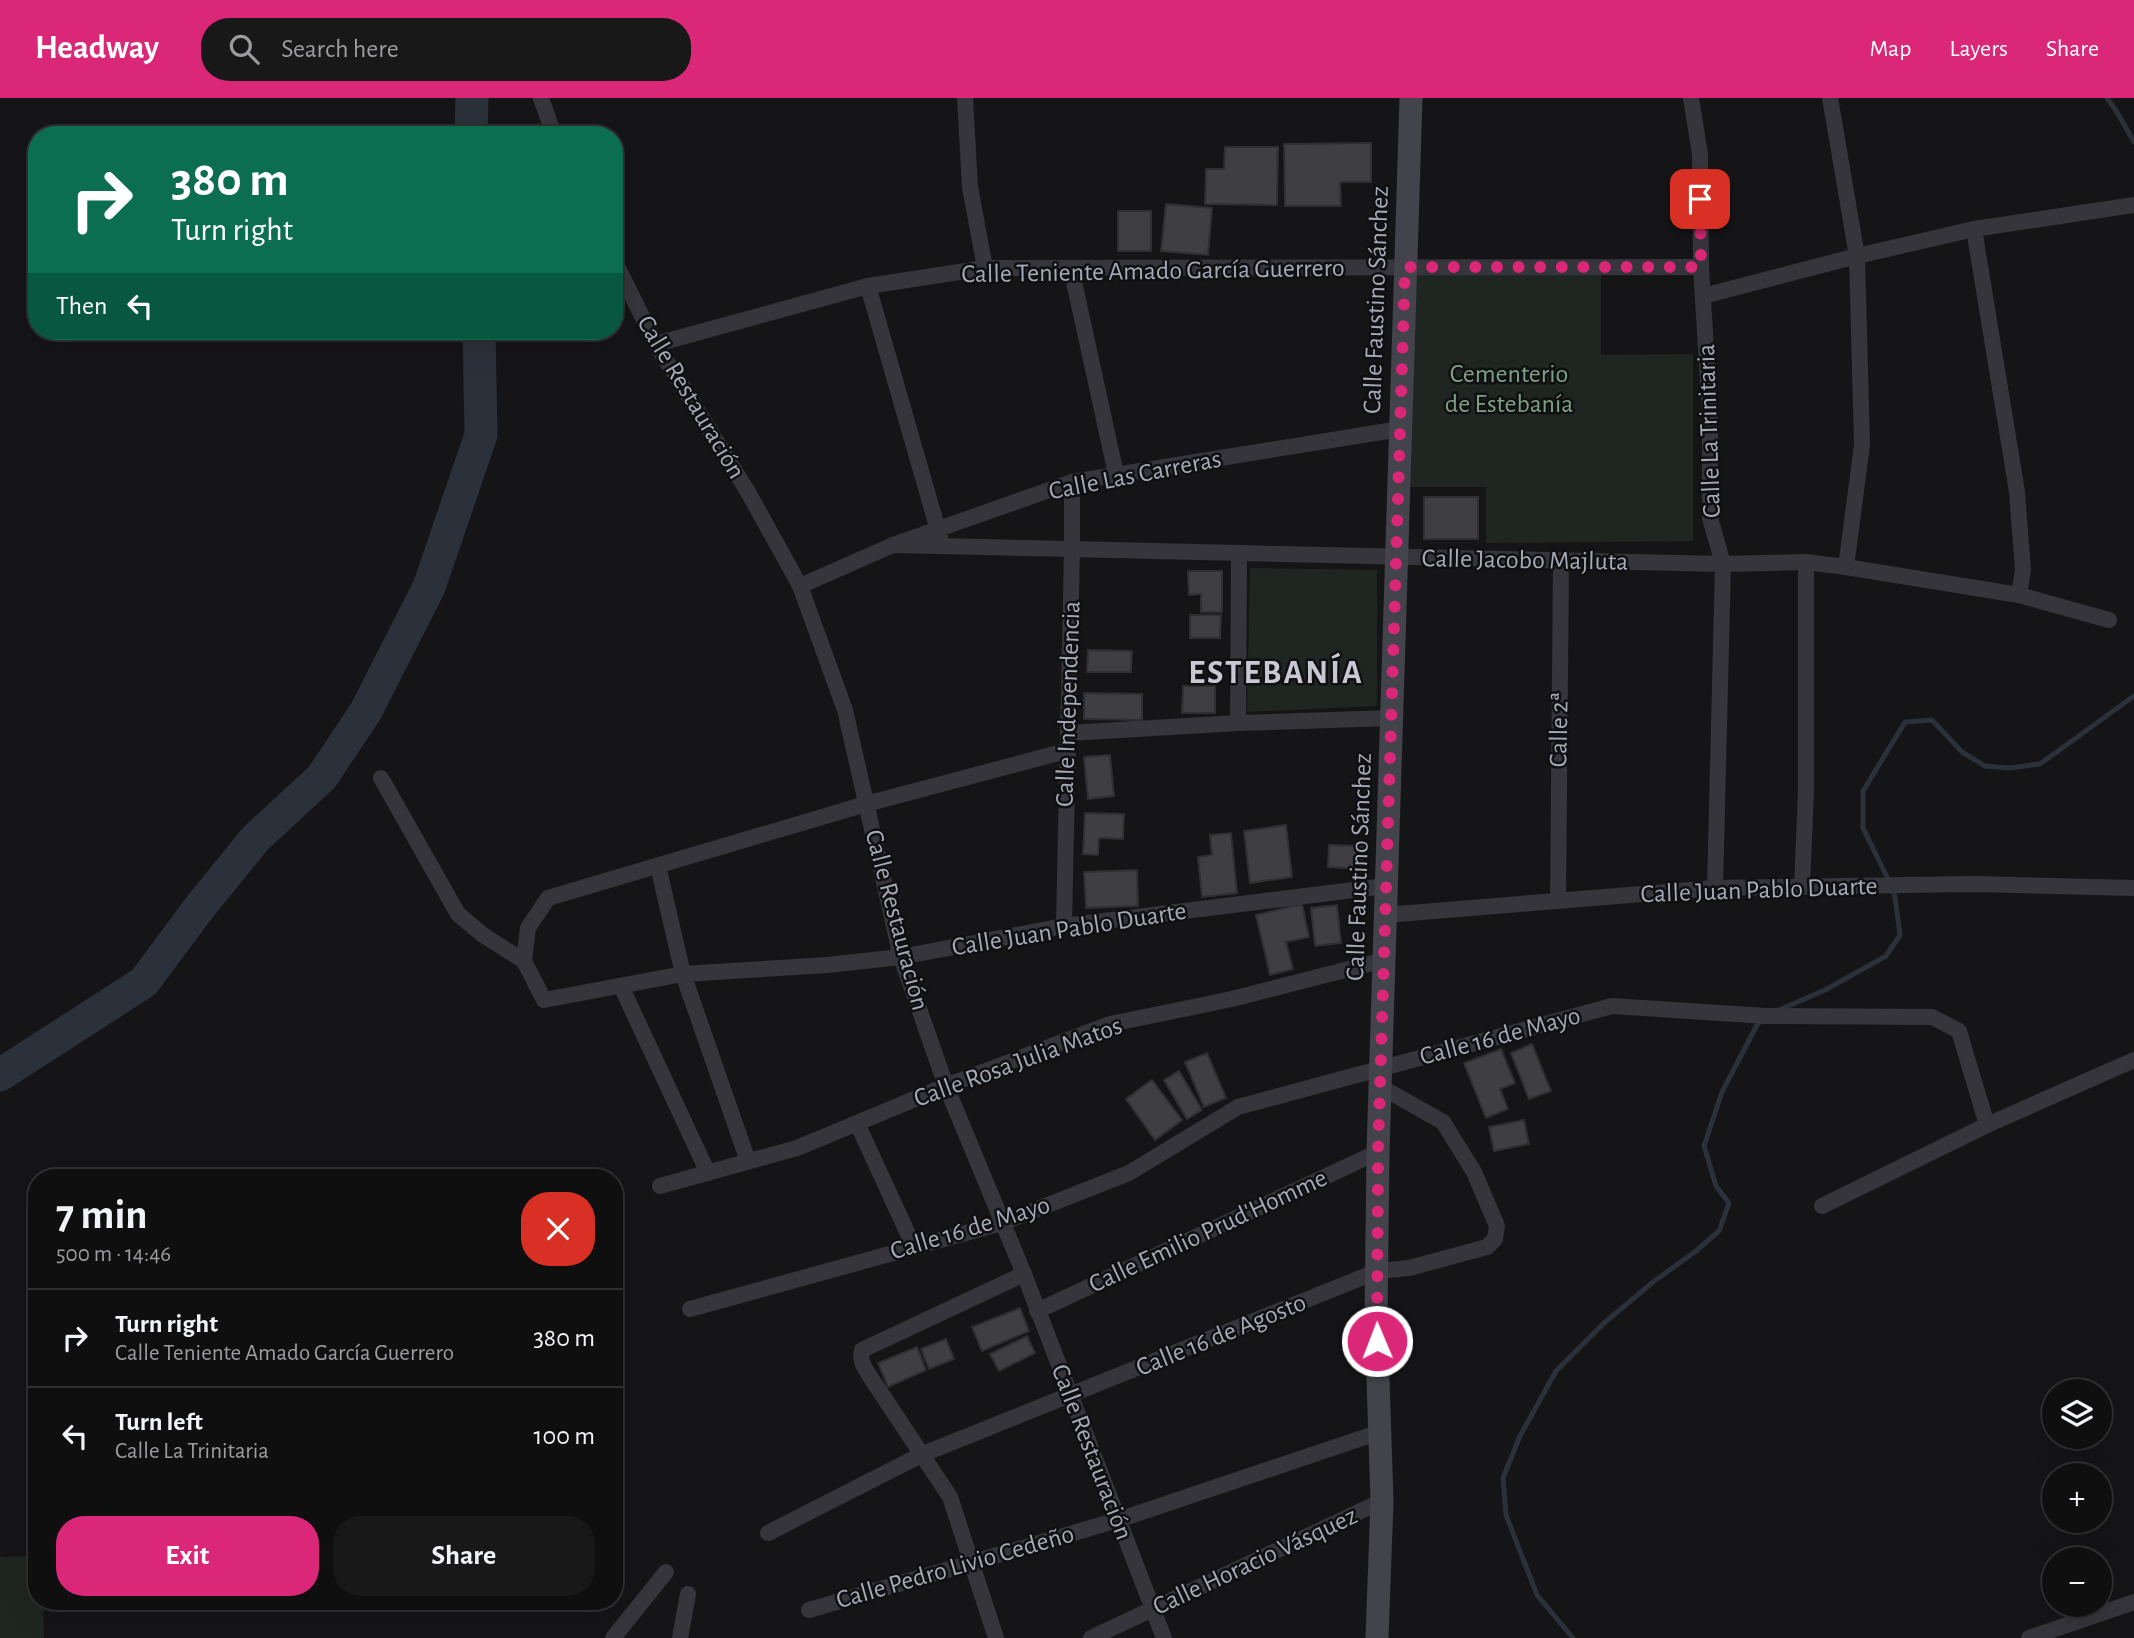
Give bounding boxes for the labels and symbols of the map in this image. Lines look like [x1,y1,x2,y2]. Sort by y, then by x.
pin [1670,169,1730,229]
street label: Calle Faustino Sánchez [1359,185,1393,415]
street label: Calle Teniente Amado García Guerrero [961,255,1345,287]
street label: Calle Restauración [632,311,750,483]
street label: Calle La Trinitaria [1693,344,1725,518]
park label: Cementerio de Estebanía [1445,361,1573,417]
street label: Calle Las Carreras [1047,446,1223,504]
street label: Calle Jacobo Majluta [1422,545,1628,575]
street label: Calle Independencia [1051,601,1085,807]
district label: ESTEBANÍA [1188,652,1364,690]
street label: Calle 2ª [1545,692,1573,768]
street label: Calle Faustino Sánchez [1342,752,1376,982]
street label: Calle Restauración [860,827,934,1013]
street label: Calle Juan Pablo Duarte [1640,873,1878,907]
street label: Calle Juan Pablo Duarte [950,898,1188,960]
street label: Calle 16 de Mayo [1417,1002,1583,1070]
street label: Calle Rosa Julia Matos [910,1012,1126,1112]
street label: Calle Emilio Prud'Homme [1085,1164,1331,1298]
street label: Calle 16 de Mayo [887,1191,1053,1265]
street label: Calle 16 de Agosto [1132,1289,1310,1381]
position arrow [1340,1304,1414,1378]
street label: Calle Restauración [1047,1361,1137,1543]
street label: Calle Horacio Vásquez [1149,1502,1361,1620]
street label: Calle Pedro Livio Cedeño [833,1521,1077,1613]

